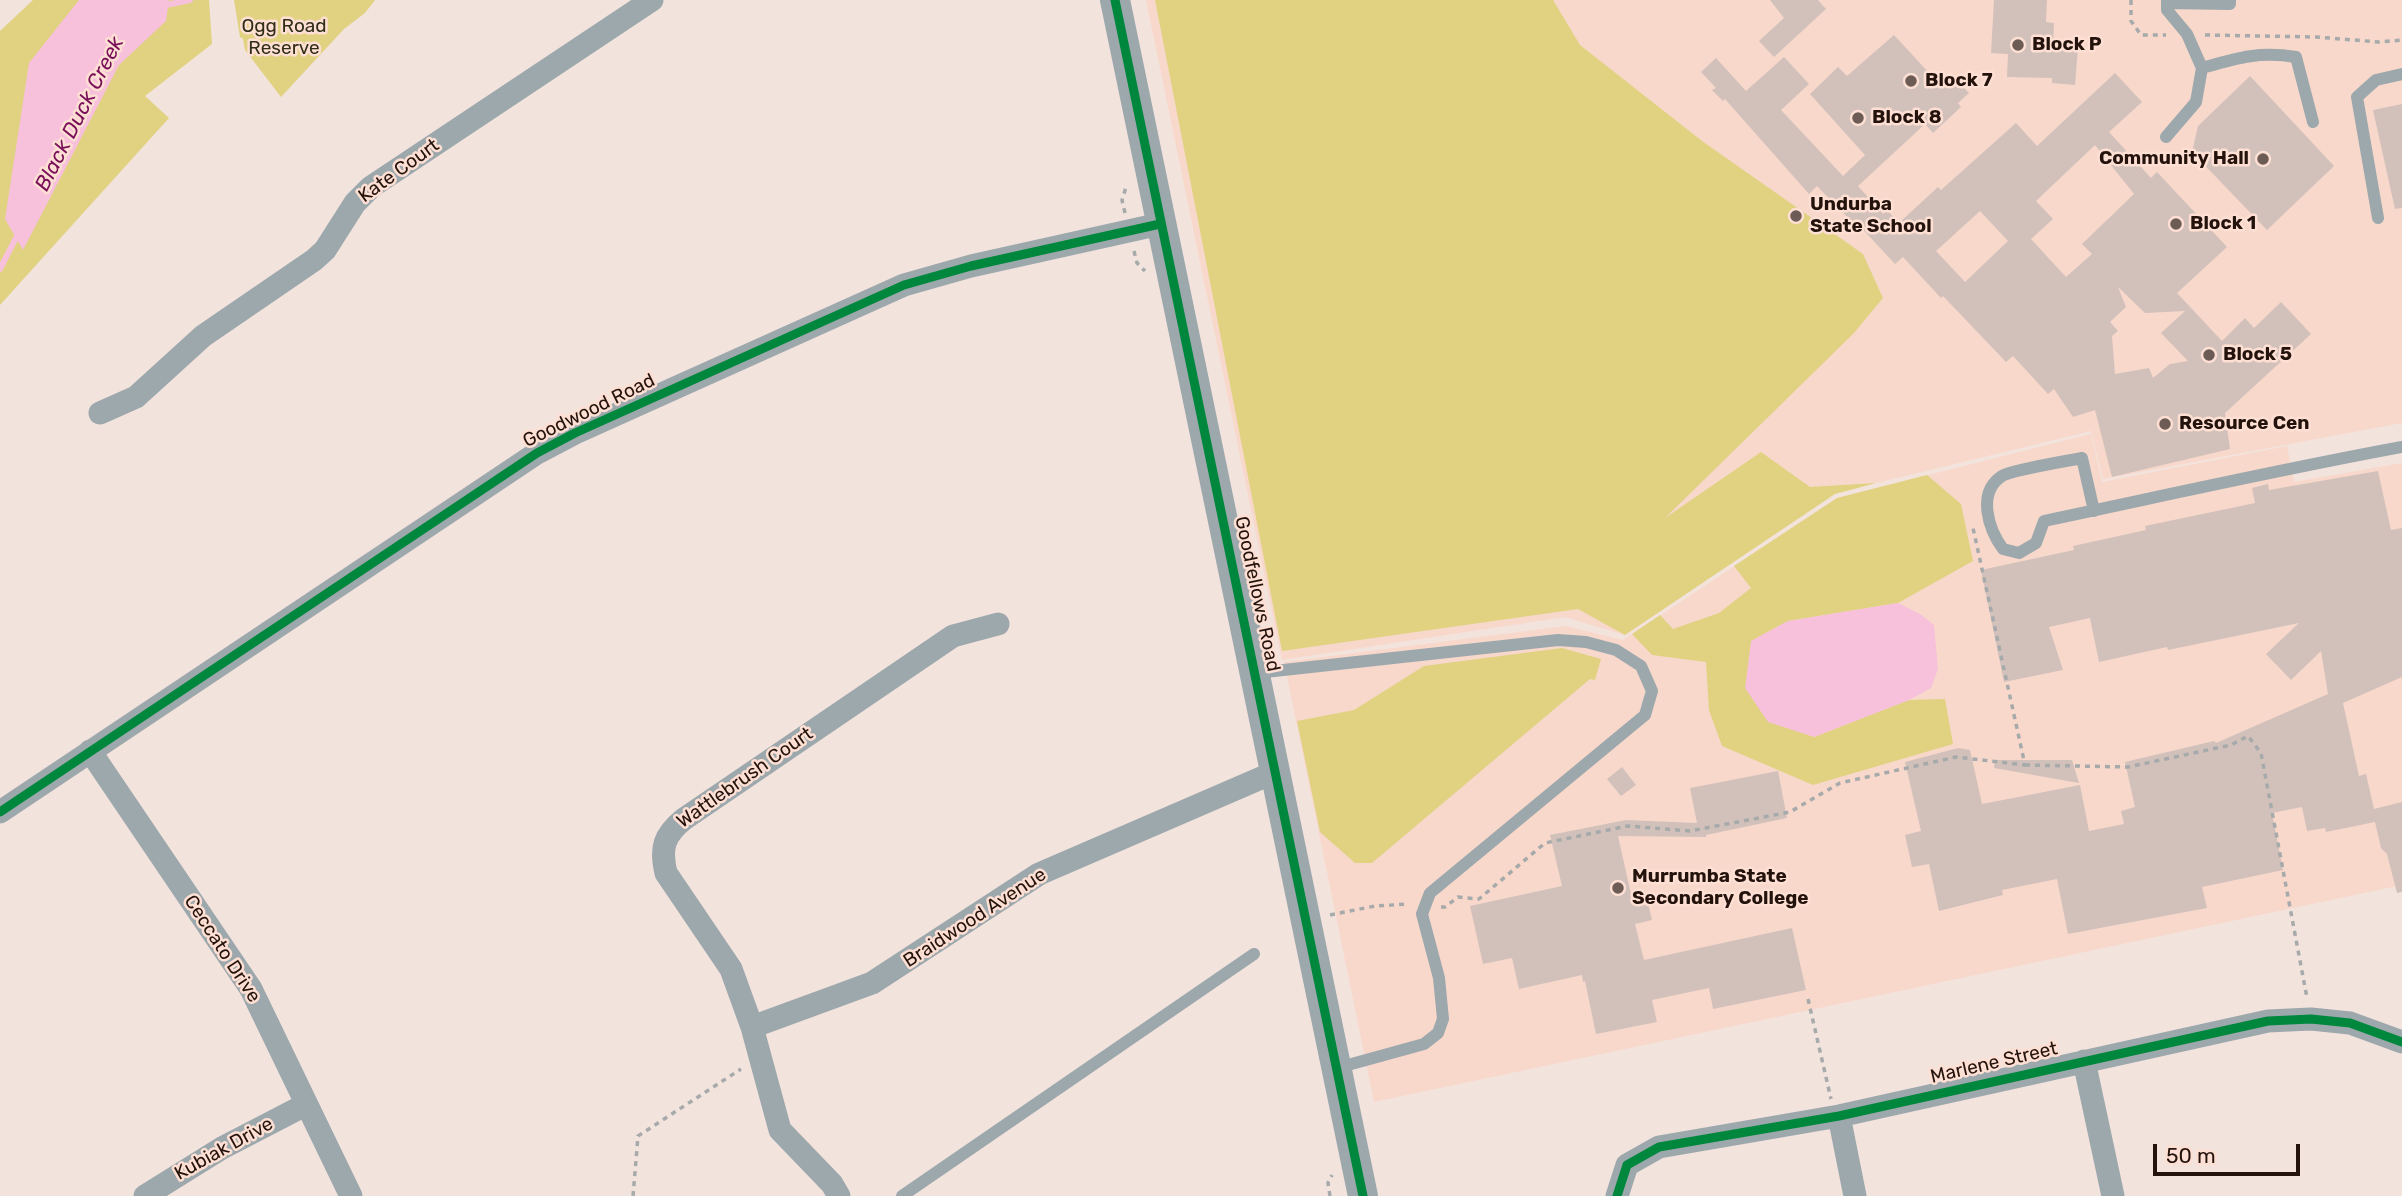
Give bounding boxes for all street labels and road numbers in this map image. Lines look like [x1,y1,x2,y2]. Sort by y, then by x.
street label: Kate Court [354,134,444,208]
street label: Goodwood Road [519,369,659,453]
street label: Goodfellows Road [1229,514,1285,674]
street label: Wattlebrush Court [673,723,817,833]
street label: Braidwood Avenue [899,863,1051,973]
street label: Ceccato Drive [179,891,265,1007]
street label: Marlene Street [1928,1037,2060,1089]
street label: Kubiak Drive [171,1113,277,1185]

